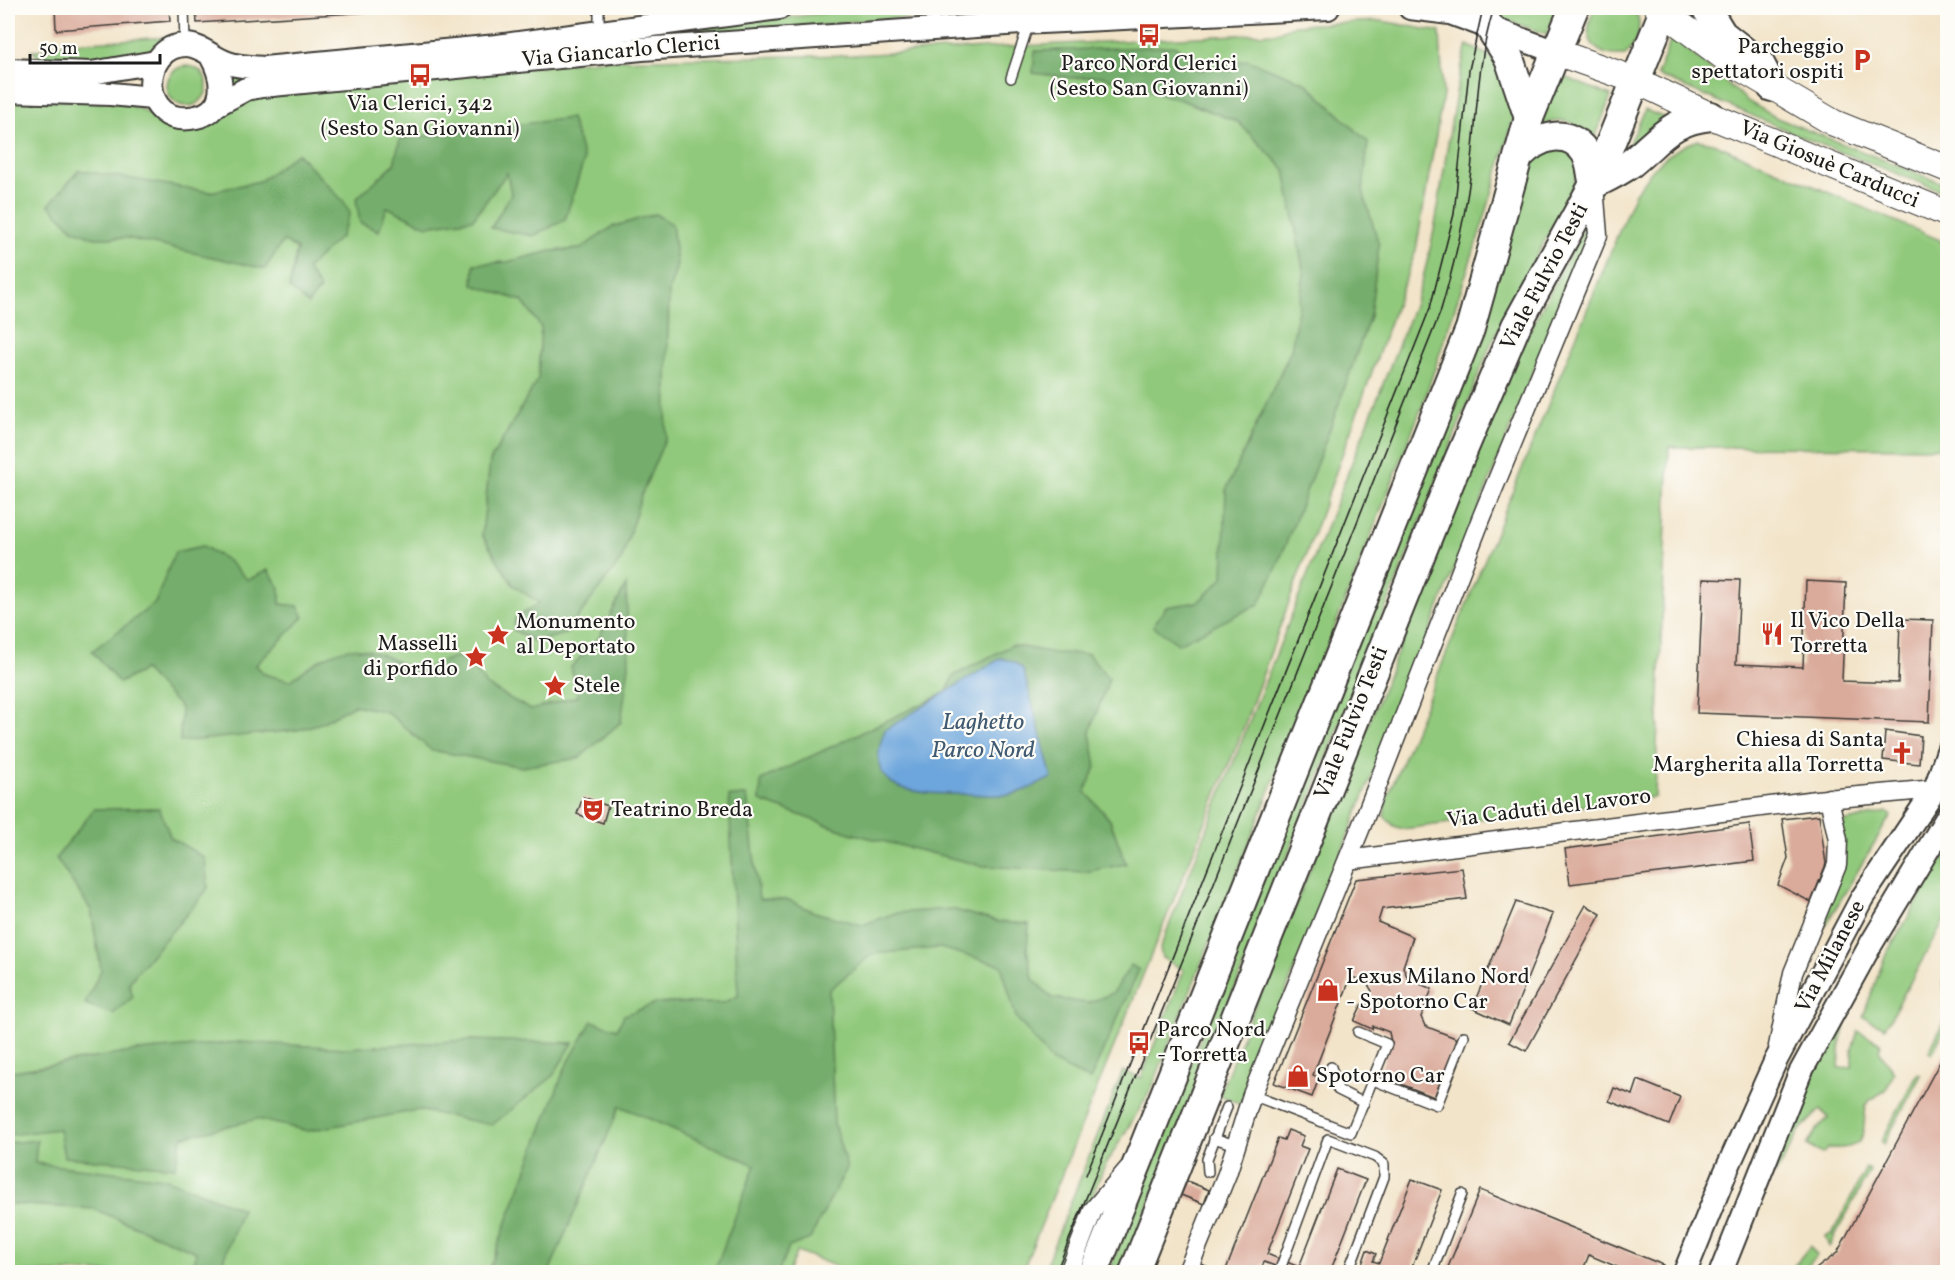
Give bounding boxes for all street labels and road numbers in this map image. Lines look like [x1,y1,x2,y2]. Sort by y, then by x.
street label: Via Giancarlo Clerici [520,28,722,76]
street label: Via Giosuè Carducci [1734,113,1924,217]
street label: Viale Fulvio Testi [1493,198,1597,356]
street label: Viale Fulvio Testi [1307,642,1397,804]
street label: Via Caduti del Lavoro [1445,781,1653,837]
street label: Via Milanese [1788,895,1874,1019]

